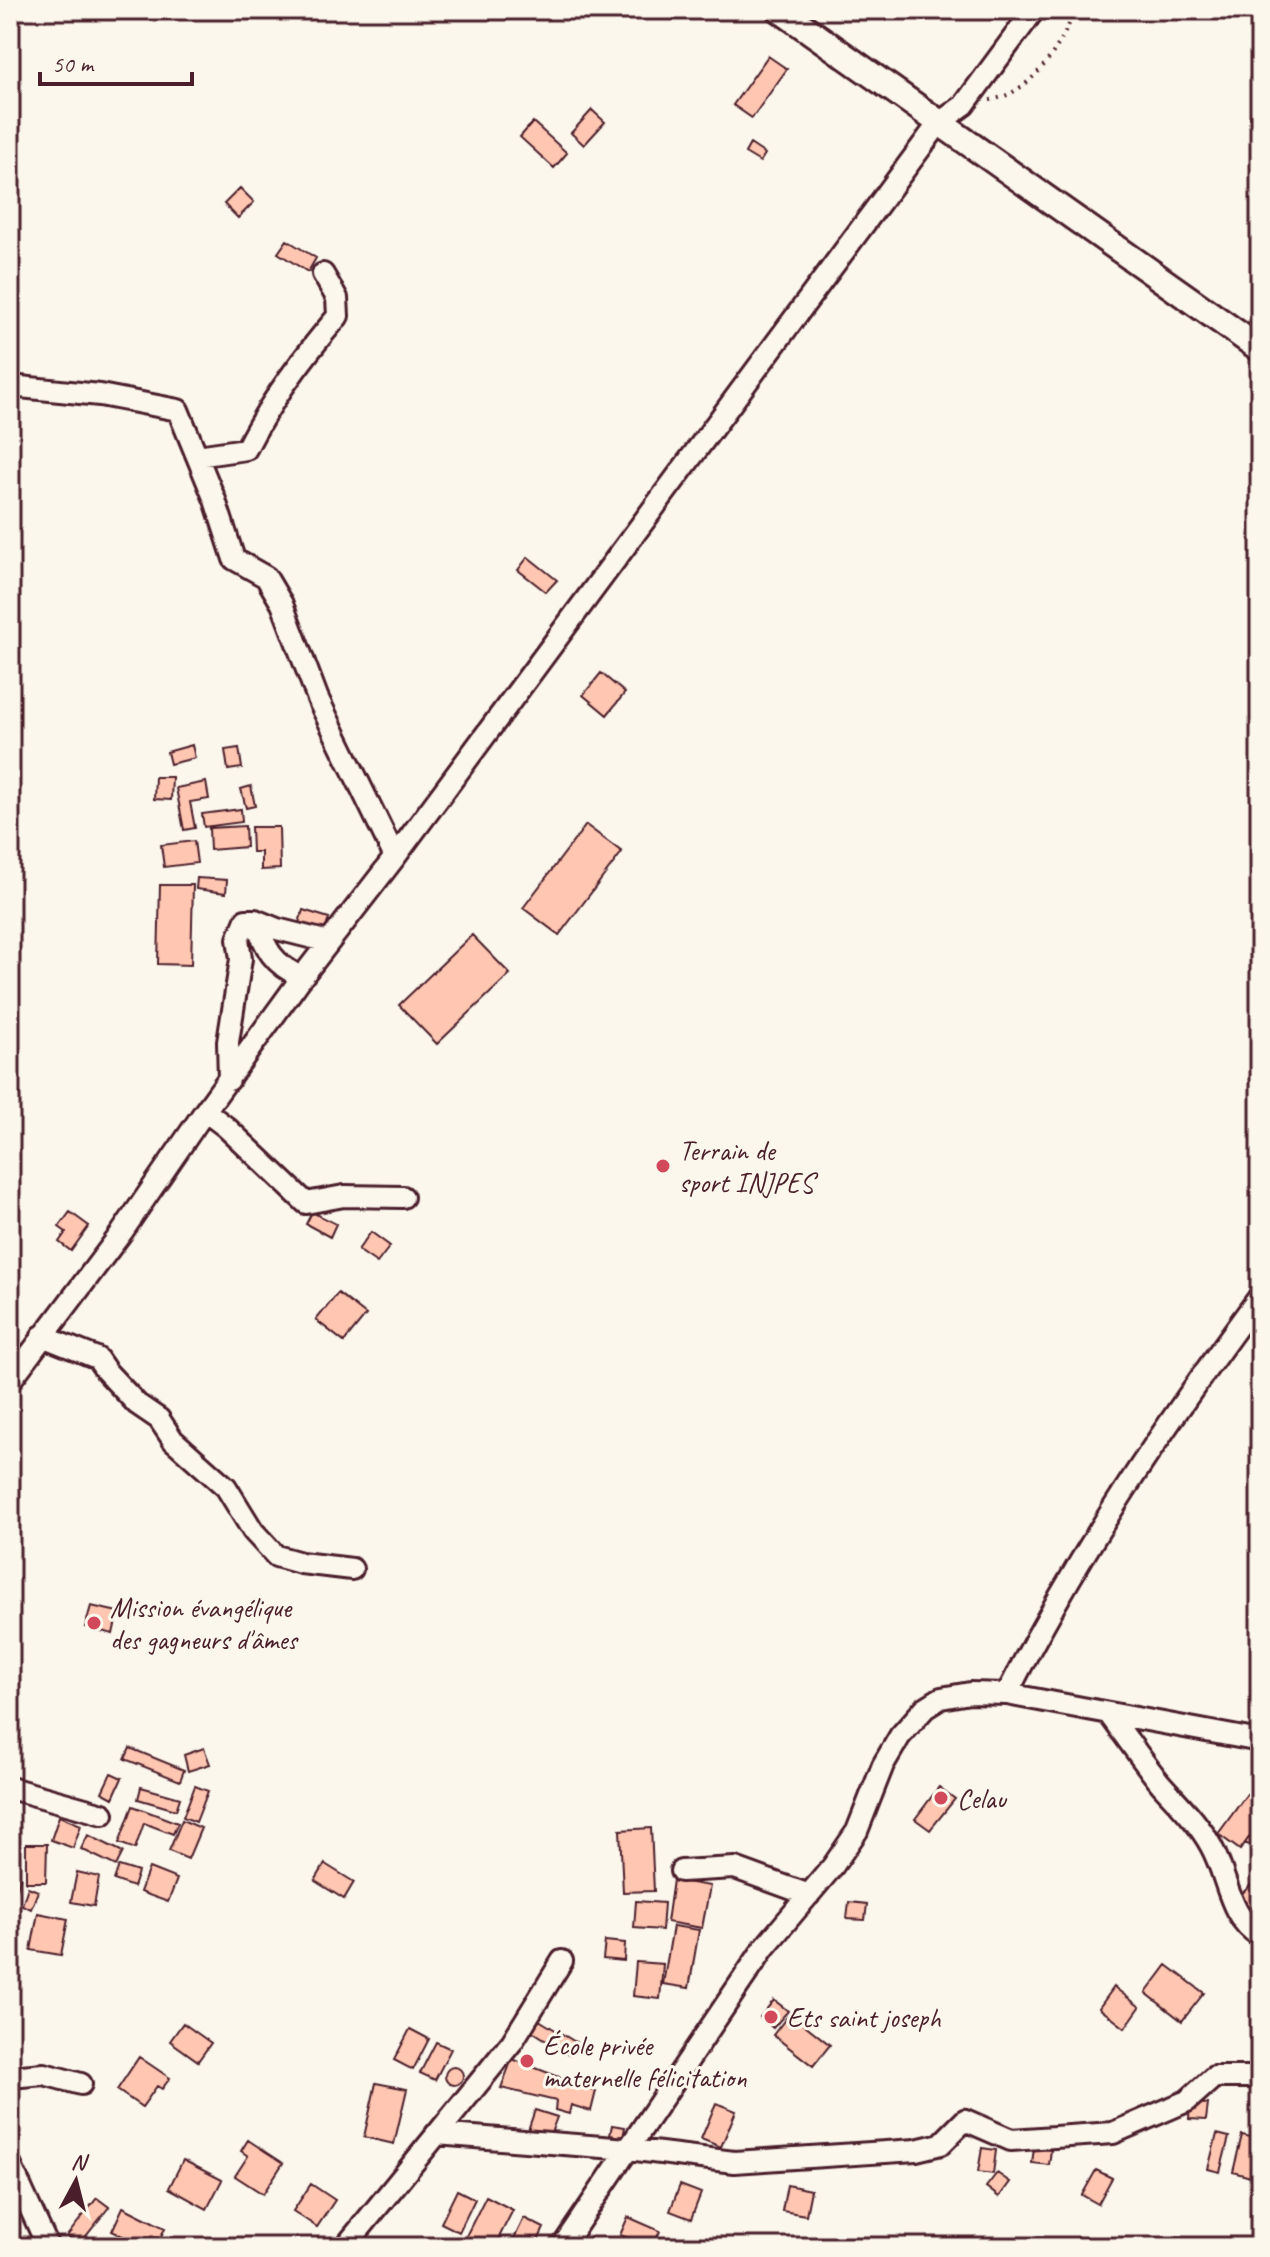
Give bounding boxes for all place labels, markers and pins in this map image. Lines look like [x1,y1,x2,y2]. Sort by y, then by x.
place label: Terrain de sport INJPES [679,1133,819,1200]
marker: Terrain de sport INJPES [654,1157,672,1175]
place label: Mission évangélique des gagneurs d'âmes [110,1590,299,1657]
marker: Mission évangélique des gagneurs d'âmes [85,1614,103,1632]
place label: Celau [957,1781,1008,1816]
marker: Celau [932,1789,950,1807]
place label: Ets saint joseph [787,2000,941,2035]
marker: Ets saint joseph [762,2008,780,2026]
place label: École privée maternelle félicitation [543,2028,747,2095]
marker: École privée maternelle félicitation [518,2052,536,2070]

